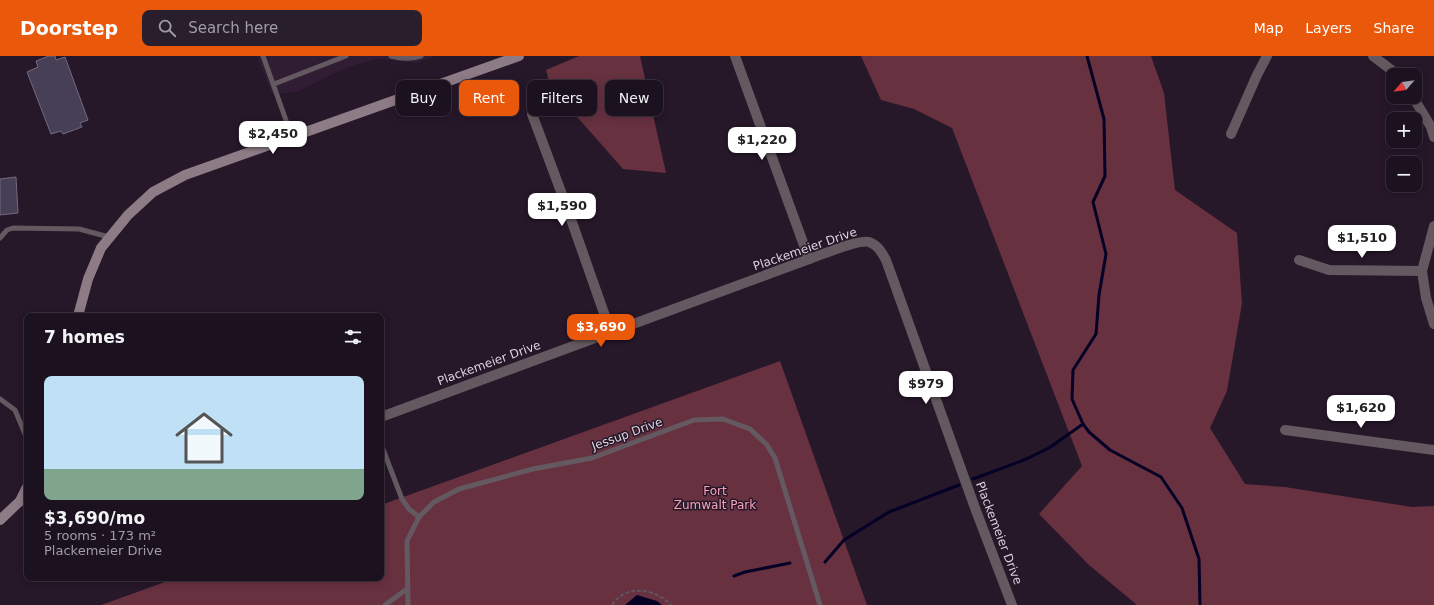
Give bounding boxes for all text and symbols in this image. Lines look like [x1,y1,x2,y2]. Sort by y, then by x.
search box [142,10,422,46]
text: Doorstep [20,17,118,39]
icon: search [156,17,178,39]
text: Search here [188,19,278,37]
text: Map [1254,20,1283,36]
text: Layers [1305,20,1352,36]
text: Share [1374,20,1414,36]
north arrow [1386,68,1422,104]
map controls [1386,68,1422,192]
chip: Buy [396,80,451,116]
chip: Rent [459,80,519,116]
chip: Filters [527,80,597,116]
chip: New [605,80,663,116]
button: + [1386,112,1422,148]
pin: $2,450 [240,121,306,155]
text: $2,450 [248,126,298,141]
pin: $1,220 [729,127,795,161]
text: $1,220 [737,132,787,147]
button: − [1386,156,1422,192]
pin: $1,590 [529,193,595,227]
text: $1,590 [537,198,587,213]
street label: Plackemeier Drive [751,225,859,273]
pin: $1,510 [1329,225,1395,259]
text: $1,510 [1337,230,1387,245]
pin: $3,690 [568,314,634,348]
text: $3,690 [576,319,626,334]
icon: filters [342,326,364,348]
text: 7 homes [44,327,125,347]
street label: Plackemeier Drive [435,338,543,388]
pin: $979 [902,371,950,405]
text: $979 [908,376,944,391]
pin: $1,620 [1328,395,1394,429]
text: $1,620 [1336,400,1386,415]
icon: home [168,402,240,474]
street label: Jessup Drive [589,415,664,454]
street label: Plackemeier Drive [973,480,1025,586]
park label: Fort Zumwalt Park [674,484,756,512]
text: $3,690/mo [44,508,145,528]
text: 5 rooms · 173 m² [44,528,156,543]
text: Plackemeier Drive [44,543,162,558]

